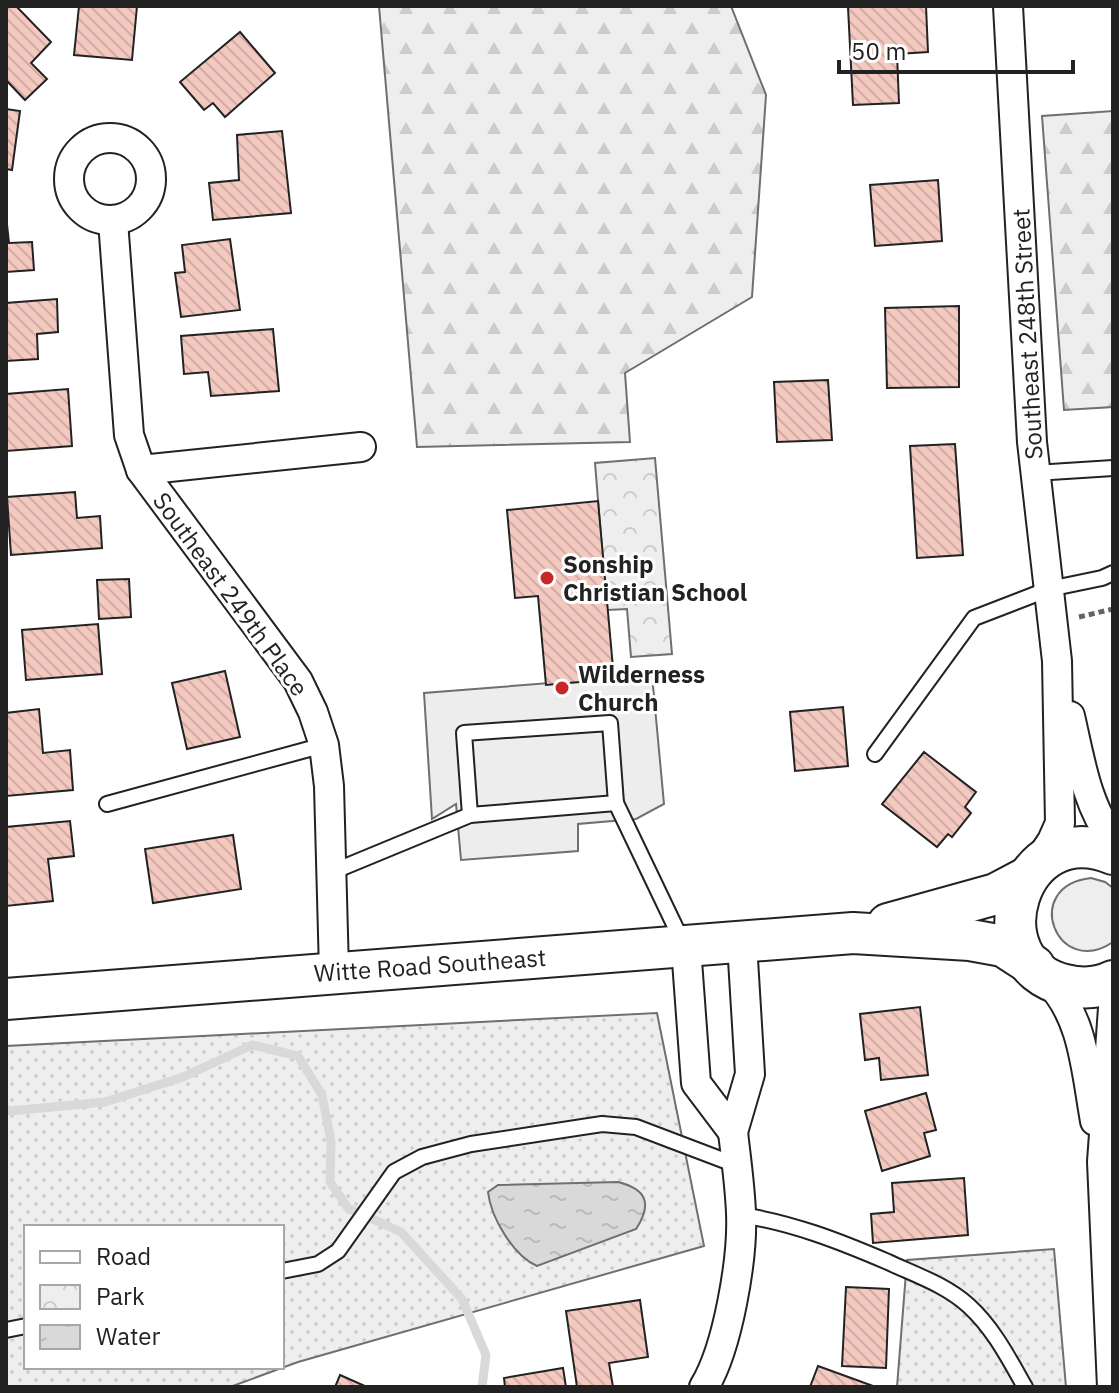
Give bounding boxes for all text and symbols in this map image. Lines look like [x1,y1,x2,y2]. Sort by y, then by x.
scale bar [839,24,1073,74]
text: 50 m [851,35,906,67]
street label: Southeast 248th Street [1004,208,1050,460]
street label: Southeast 249th Place [146,486,316,702]
place label: Sonship Christian School [563,548,747,608]
marker: Sonship Christian School [538,569,556,587]
place label: Wilderness Church [578,658,705,718]
marker: Wilderness Church [553,679,571,697]
street label: Witte Road Southeast [313,941,547,989]
legend [24,1225,284,1369]
text: Road [96,1240,151,1272]
text: Park [96,1280,145,1312]
text: Water [96,1320,160,1352]

